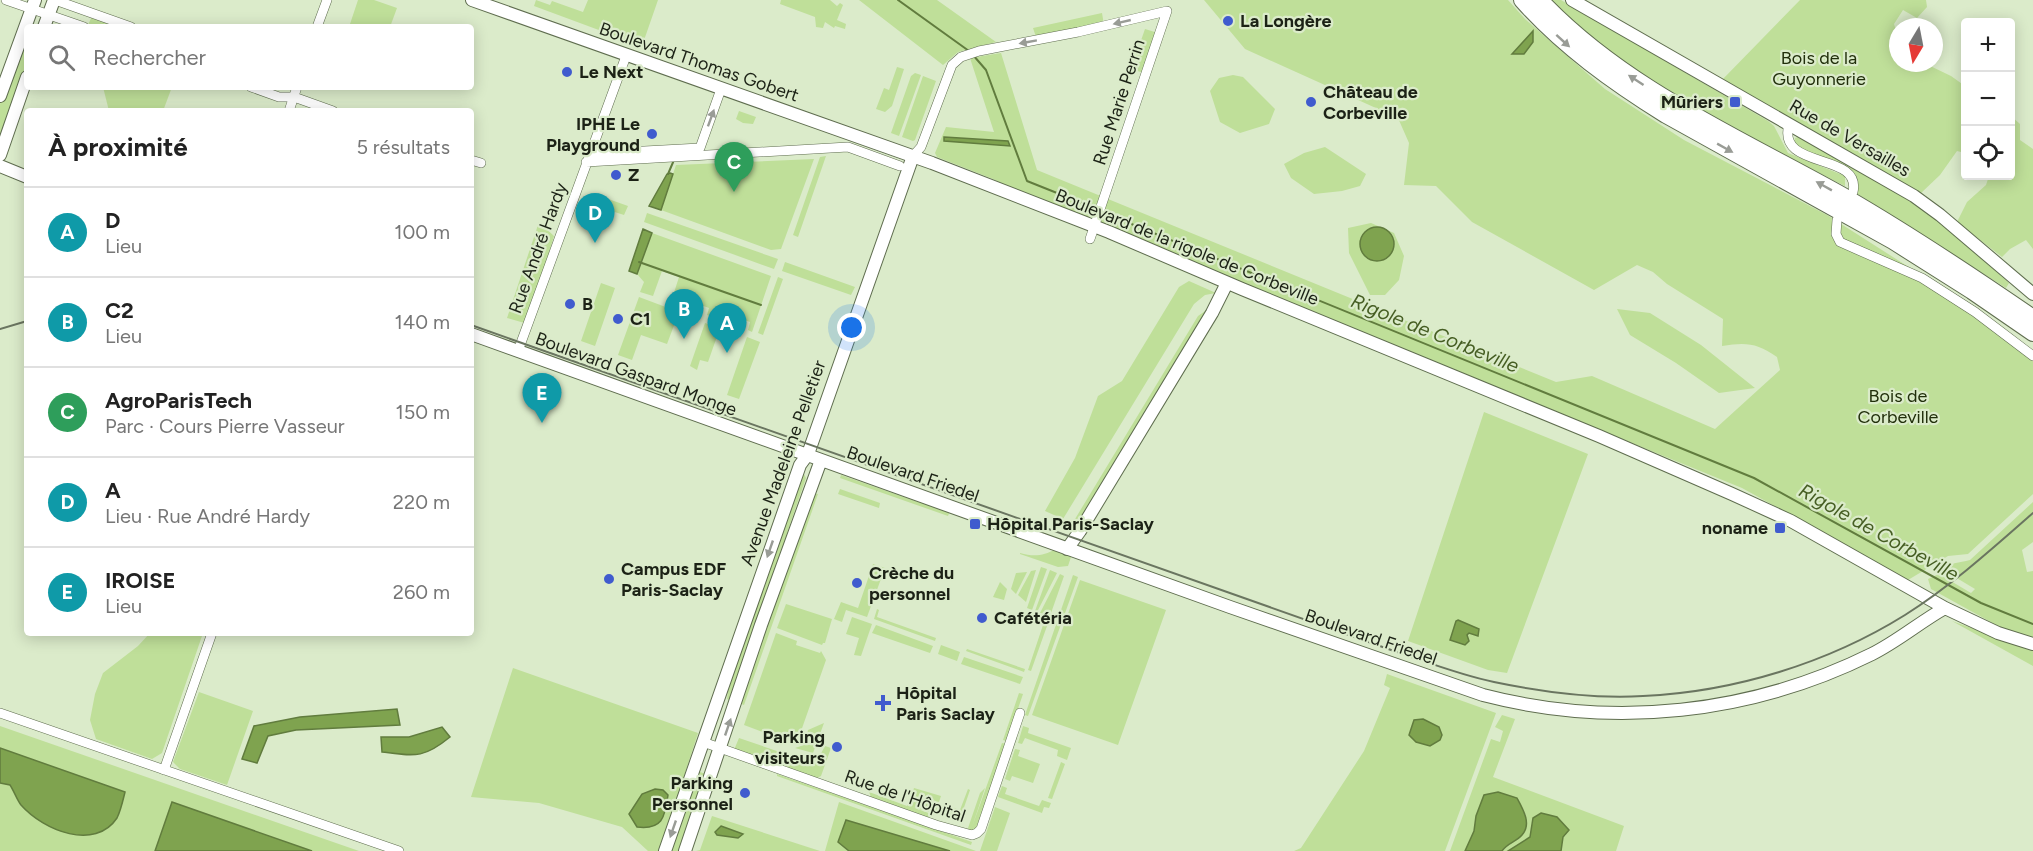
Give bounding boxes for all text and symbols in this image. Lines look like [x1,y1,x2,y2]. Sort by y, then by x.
place label: La Longère [1240,10,1332,32]
marker: La Longère [1221,14,1235,28]
street label: Boulevard Thomas Gobert [596,17,802,107]
one-way arrow [1113,17,1132,27]
north arrow [1889,18,1943,72]
map controls [1961,18,2015,180]
button: + [1961,18,2015,72]
search box [24,24,474,90]
one-way arrow [1555,34,1570,47]
street label: Rue Marie Perrin [1088,36,1150,168]
one-way arrow [1019,38,1038,47]
icon: search [45,41,78,74]
text: Rechercher [93,44,206,71]
park label: Bois de la Guyonnerie [1772,47,1866,90]
place label: Le Next [579,61,643,83]
marker: Le Next [560,65,574,79]
button: − [1961,72,2015,126]
one-way arrow [1628,74,1644,85]
place label: Château de Corbeville [1323,81,1418,124]
place label: Mûriers [1661,91,1724,113]
street label: Rue de Versailles [1786,94,1914,182]
marker: Château de Corbeville [1304,95,1318,109]
marker: Mûriers [1728,95,1742,109]
one-way arrow [706,109,716,127]
place label: IPHE Le Playground [546,113,640,156]
button: locate [1961,126,2015,180]
marker: IPHE Le Playground [645,127,659,141]
text: À proximité [48,131,188,163]
text: 5 résultats [356,135,450,159]
pin: C [714,142,754,192]
one-way arrow [1717,143,1734,153]
place label: Z [628,164,639,186]
marker: Z [609,168,623,182]
street label: Rue André Hardy [504,179,572,316]
one-way arrow [1815,181,1832,191]
street label: Boulevard de la rigole de Corbeville [1052,184,1322,310]
pin: D [576,194,614,243]
text: D [105,207,120,234]
text: A [60,220,75,244]
text: 100 m [394,220,450,244]
text: Lieu [105,234,142,258]
water label: Rigole de Corbeville [1348,288,1522,378]
pin: B [664,290,704,339]
place label: B [582,293,593,315]
text: C2 [105,297,134,324]
marker: B [563,297,577,311]
pin: A [708,304,746,353]
place label: C1 [630,308,651,330]
text: B [61,310,74,334]
text: 140 m [395,310,450,334]
marker: C1 [611,312,625,326]
your location [837,313,866,342]
text: Lieu [105,324,142,348]
street label: Boulevard Gaspard Monge [532,327,740,421]
street label: Avenue Madeleine Pelletier [736,357,830,569]
pin: E [522,374,562,423]
park label: Bois de Corbeville [1858,385,1939,428]
text: AgroParisTech [105,387,252,414]
text: C [60,400,75,424]
text: 150 m [395,400,450,424]
text: Parc · Cours Pierre Vasseur [105,414,345,438]
street label: Boulevard Friedel [844,441,982,507]
text: A [105,477,121,504]
water label: Rigole de Corbeville [1795,478,1963,586]
text: D [61,490,75,514]
text: 220 m [393,490,450,514]
text: Lieu · Rue André Hardy [105,504,310,528]
place label: Hôpital Paris-Saclay [987,513,1155,535]
marker: Hôpital Paris-Saclay [968,517,982,531]
place label: noname [1702,517,1768,539]
marker: noname [1773,521,1787,535]
one-way arrow [765,540,775,558]
place label: Campus EDF Paris-Saclay [621,558,726,601]
place label: Crèche du personnel [869,562,954,605]
text: IROISE [105,567,176,594]
marker: Campus EDF Paris-Saclay [602,572,616,586]
marker: Crèche du personnel [850,576,864,590]
text: E [62,580,73,604]
text: 260 m [393,580,450,604]
text: Lieu [105,594,142,618]
street label: Boulevard Friedel [1302,604,1440,670]
place label: Cafétéria [994,607,1072,629]
marker: Cafétéria [975,611,989,625]
place label: Hôpital Paris Saclay [896,682,996,725]
marker: Hôpital Paris Saclay [874,694,892,712]
one-way arrow [723,718,733,736]
place label: Parking visiteurs [755,726,826,769]
marker: Parking visiteurs [830,740,844,754]
street label: Rue de l'Hôpital [842,765,968,827]
place label: Parking Personnel [652,772,733,815]
marker: Parking Personnel [738,786,752,800]
one-way arrow [667,820,677,838]

